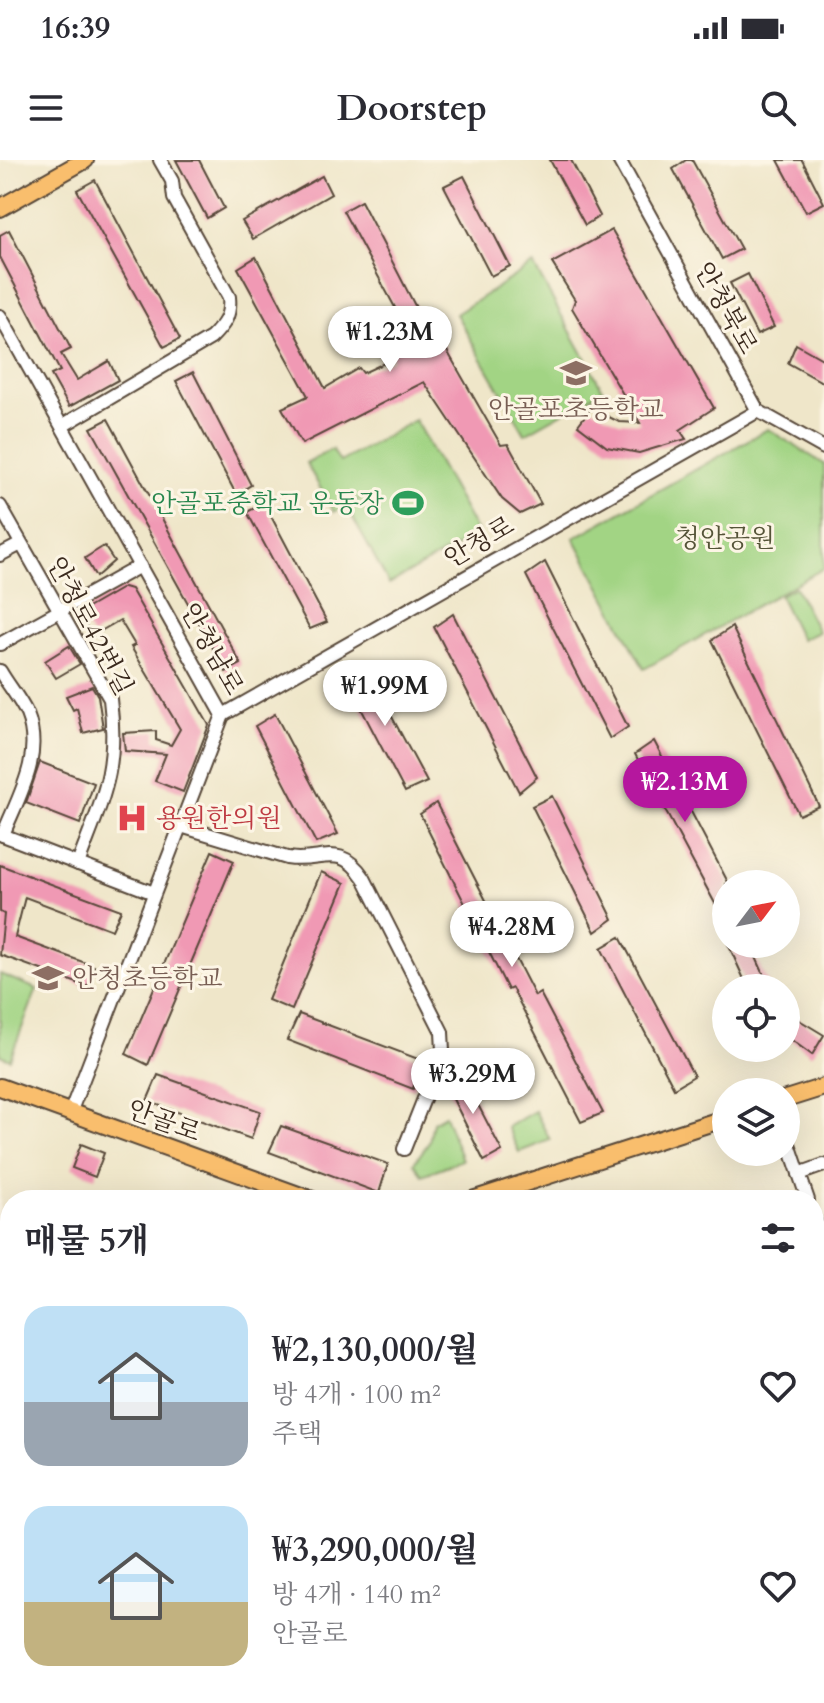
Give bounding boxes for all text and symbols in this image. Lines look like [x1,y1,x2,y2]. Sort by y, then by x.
text: 16:39 [40,8,110,49]
text: Doorstep [337,84,487,133]
icon: menu [24,86,68,130]
icon: search [756,86,800,130]
street label: 안청북로 [686,256,766,360]
pin: ₩1.23M [325,306,455,374]
text: ₩1.23M [346,314,434,349]
school or university icon: 안골포초등학교 [559,356,593,390]
place label: 안골포초등학교 [488,392,664,427]
place label: 안골포중학교 운동장 [151,486,384,521]
sports icon: 안골포중학교 운동장 [391,486,425,520]
street label: 안청로 [438,508,520,576]
park label: 청안공원 [675,521,775,556]
street label: 안청로42번길 [39,551,141,701]
street label: 안청남로 [172,597,252,701]
pin: ₩1.99M [320,660,450,728]
text: ₩1.99M [341,668,429,703]
pin: ₩2.13M [620,756,750,824]
text: ₩2.13M [641,764,729,799]
hospital icon: 용원한의원 [115,801,149,835]
place label: 용원한의원 [156,801,282,836]
north arrow [712,870,800,958]
map controls [712,870,800,1166]
pin: ₩4.28M [447,901,577,969]
text: ₩4.28M [468,909,556,944]
school or university icon: 안청초등학교 [31,961,65,995]
place label: 안청초등학교 [72,961,223,996]
button: locate [712,974,800,1062]
pin: ₩3.29M [408,1048,538,1116]
text: ₩3.29M [429,1056,517,1091]
button: layers [712,1078,800,1166]
street label: 안골로 [123,1092,205,1150]
icon: filters [756,1216,800,1260]
text: 매물 5개 [24,1218,149,1264]
text: ₩2,130,000/월 [272,1327,479,1373]
icon: home [88,1338,184,1434]
icon: heart [756,1364,800,1408]
text: 방 4개 · 100 m² [272,1377,441,1412]
text: 주택 [272,1416,322,1451]
text: ₩3,290,000/월 [272,1527,479,1573]
icon: home [88,1538,184,1634]
icon: heart [756,1564,800,1608]
text: 방 4개 · 140 m² [272,1577,441,1612]
text: 안골로 [272,1616,347,1651]

